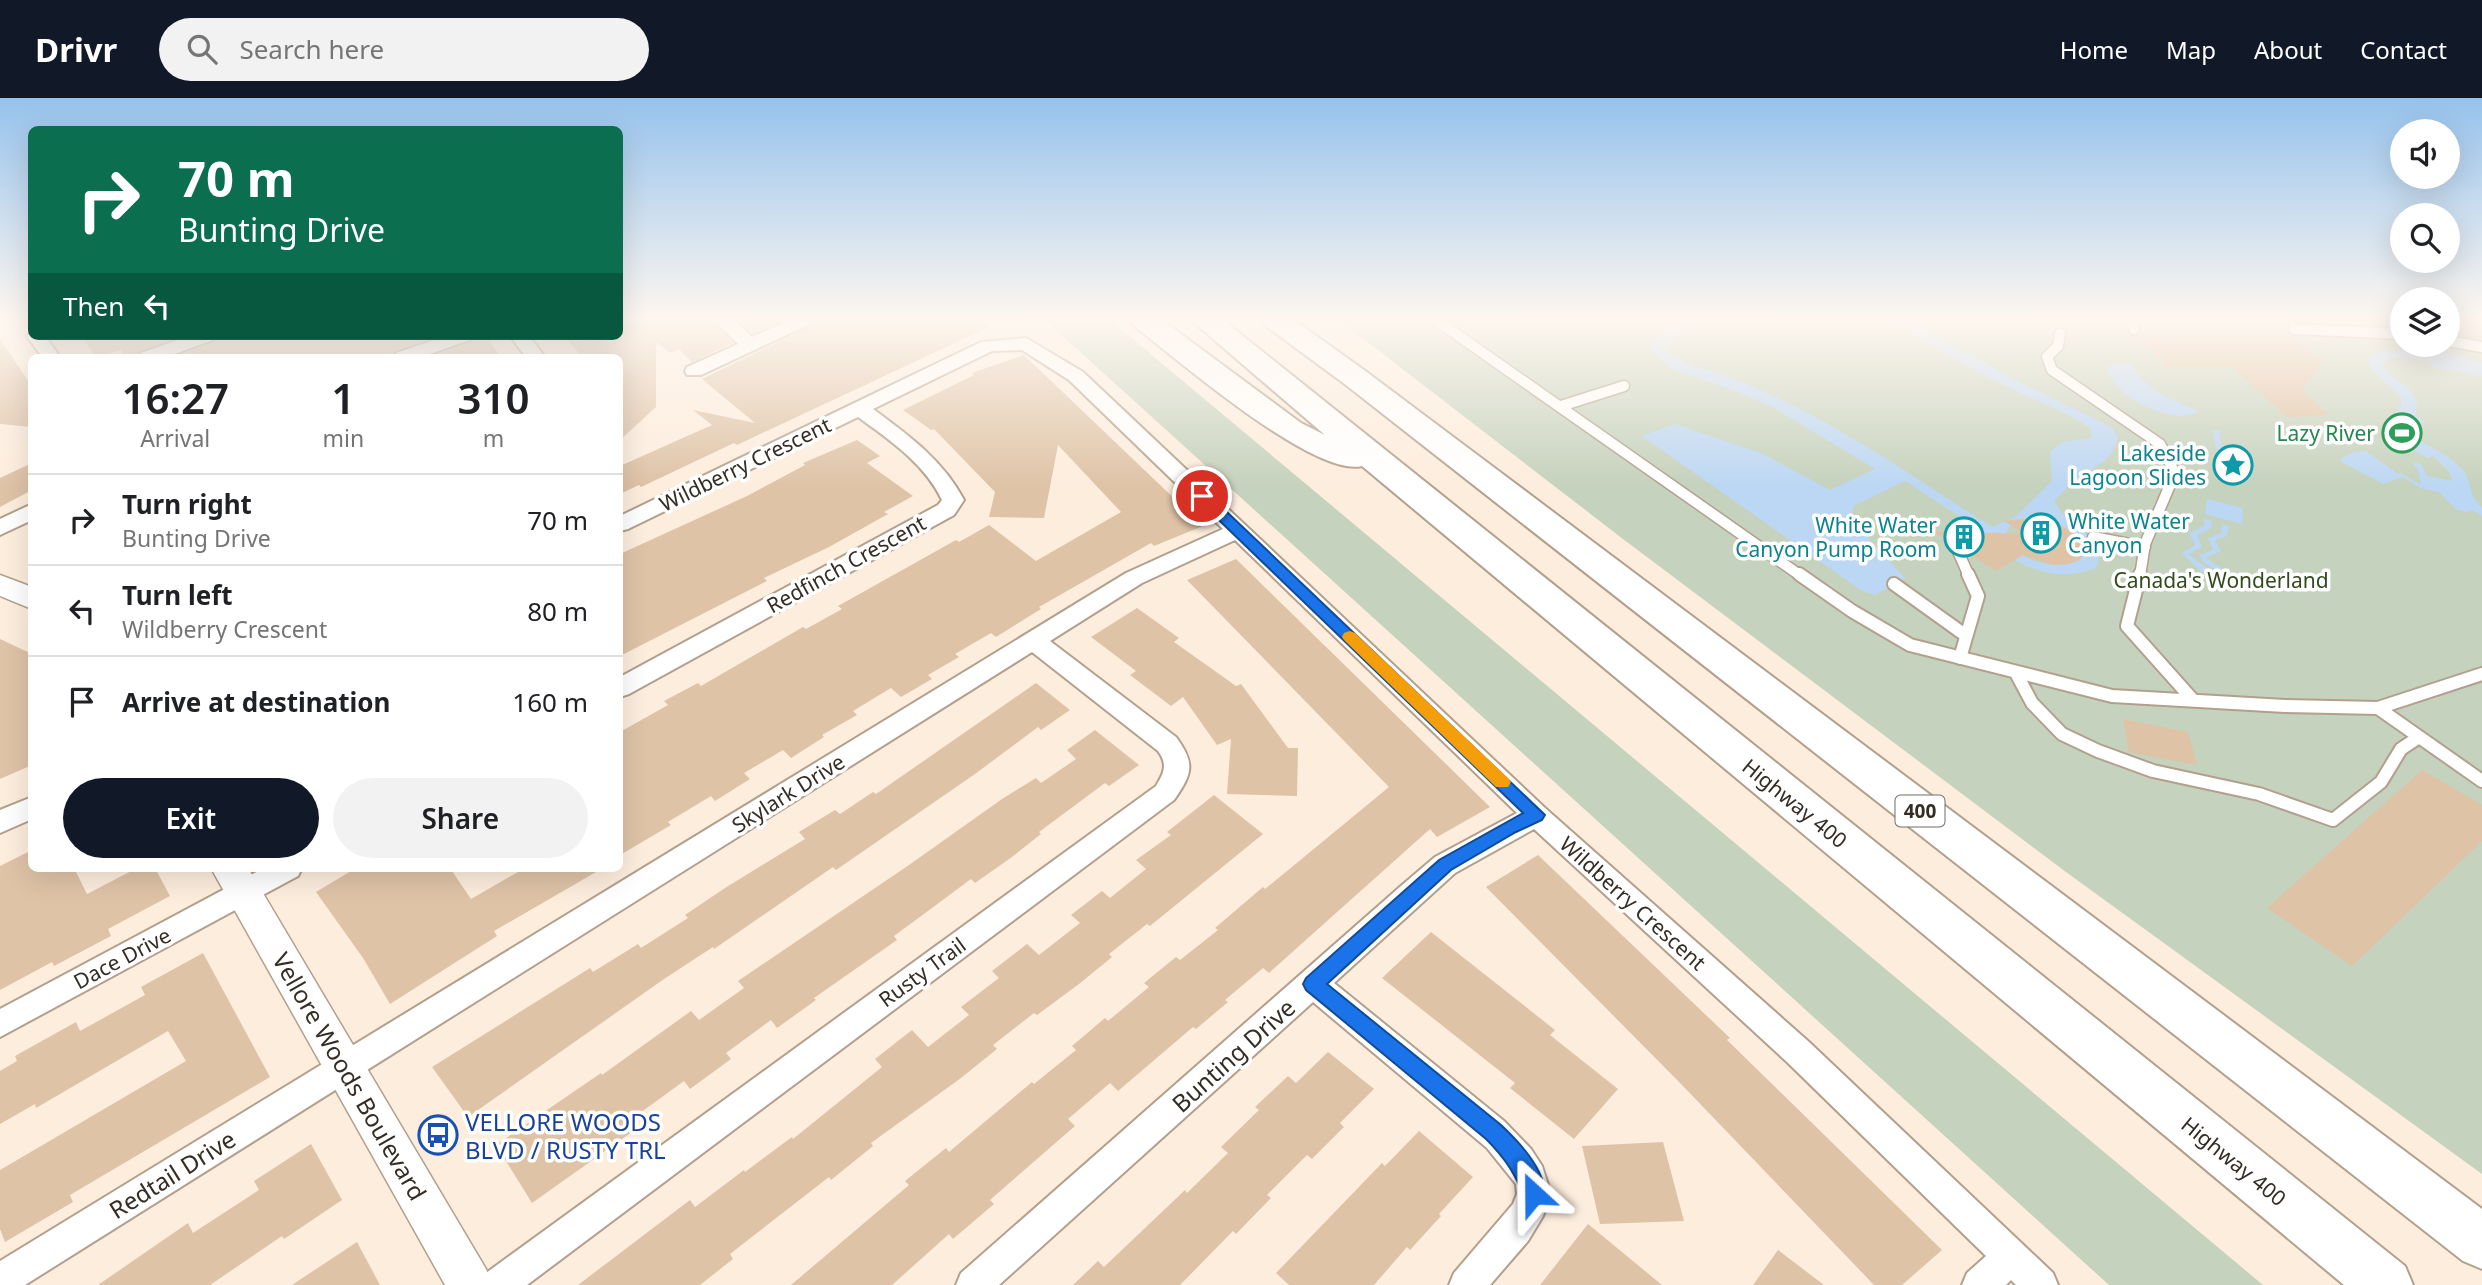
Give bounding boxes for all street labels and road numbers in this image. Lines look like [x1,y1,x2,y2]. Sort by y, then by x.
street label: Wildberry Crescent [655,410,836,518]
street label: Redfinch Crescent [761,508,931,619]
street label: Skylark Drive [726,747,850,839]
street label: Highway 400 [1737,752,1853,854]
road number: 400 [1896,796,1944,826]
street label: Wildberry Crescent [1554,830,1712,976]
street label: Dace Drive [68,921,176,995]
street label: Rusty Trail [873,931,971,1013]
street label: Vellore Woods Boulevard [265,946,435,1206]
street label: Bunting Drive [1164,991,1302,1119]
street label: Highway 400 [2176,1110,2292,1212]
street label: Redtail Drive [102,1122,242,1226]

